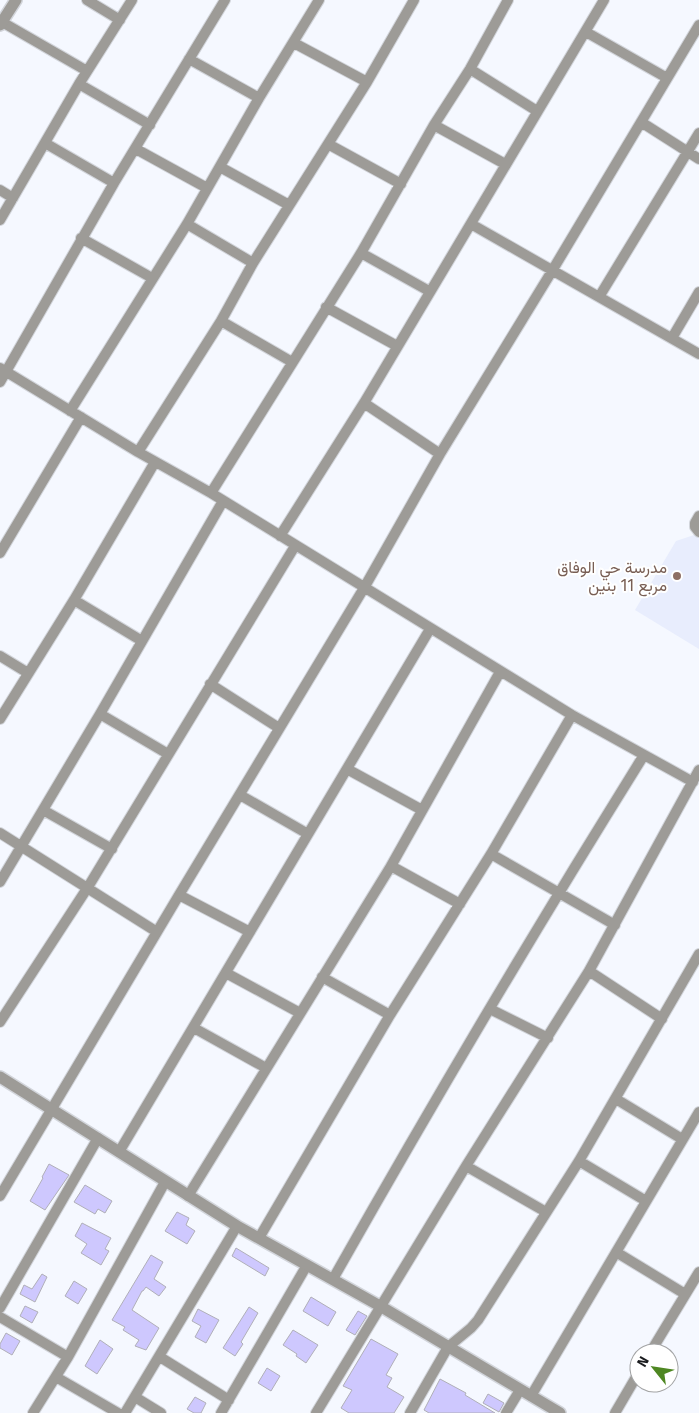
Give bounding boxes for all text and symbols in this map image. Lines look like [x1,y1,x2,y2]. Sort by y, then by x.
place label: مدرسة حي الوفاق مربع 11 بنين [557,558,667,597]
marker: مدرسة حي الوفاق مربع 11 بنين [671,570,683,582]
north arrow [629,1343,679,1393]
text: N [633,1353,653,1370]

